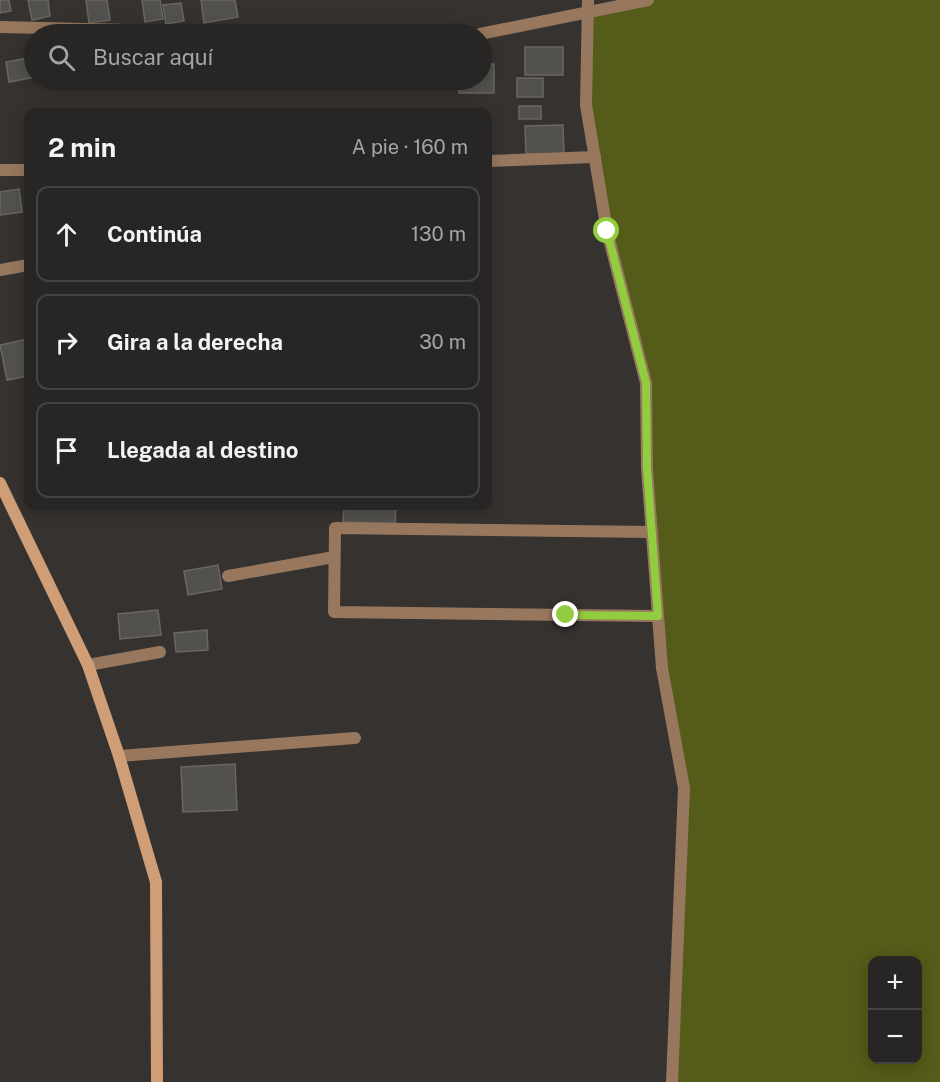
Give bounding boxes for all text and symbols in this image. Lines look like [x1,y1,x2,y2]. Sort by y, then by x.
search box [24,24,492,90]
icon: search [45,41,78,74]
text: Buscar aquí [93,44,213,70]
text: 2 min [48,132,116,163]
text: A pie · 160 m [352,135,468,159]
route start [593,217,619,243]
icon: ahead [50,218,83,251]
text: Continúa [107,221,202,247]
text: 130 m [411,222,466,246]
icon: right [50,326,83,359]
text: Gira a la derecha [107,329,283,355]
text: 30 m [419,330,466,354]
icon: arrive [50,434,83,467]
text: Llegada al destino [107,437,298,463]
route end [552,601,578,627]
map controls [868,956,922,1064]
button: + [868,956,922,1010]
button: − [868,1010,922,1064]

